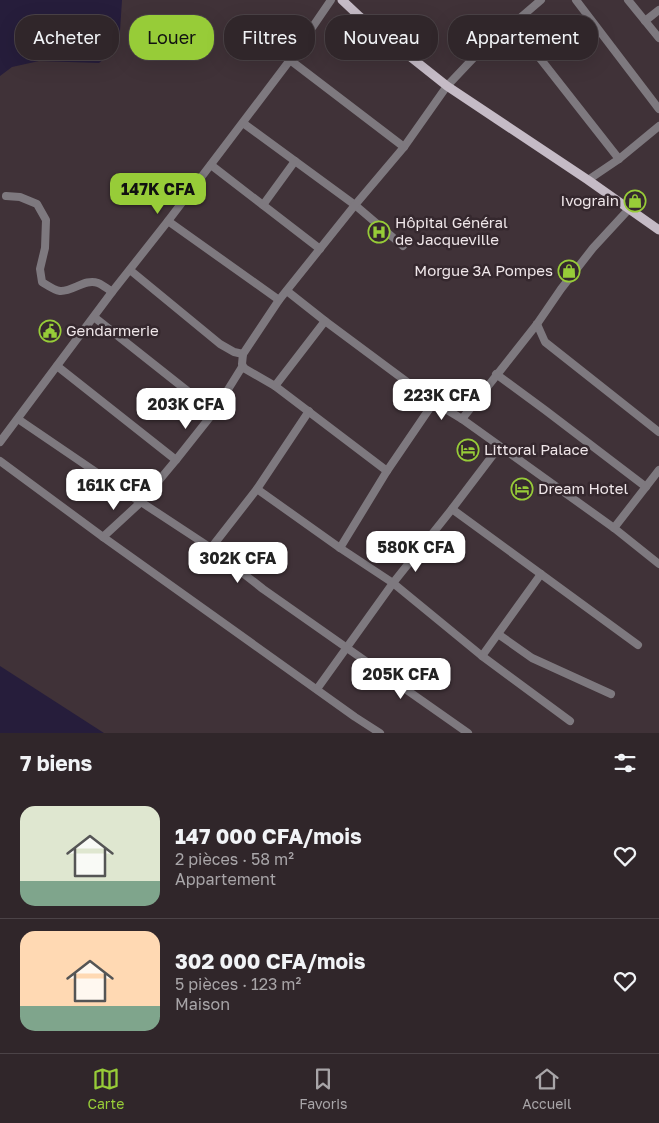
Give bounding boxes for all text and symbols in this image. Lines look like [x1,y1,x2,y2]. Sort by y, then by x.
chip: Acheter [15,15,119,60]
chip: Louer [129,15,214,60]
chip: Filtres [224,15,315,60]
chip: Nouveau [325,15,438,60]
chip: Appartement [448,15,598,60]
pin: 147K CFA [106,172,210,215]
text: 147K CFA [121,179,195,199]
shop icon: Ivograin [623,189,647,213]
place label: Ivograin [561,191,619,209]
place label: Hôpital Général de Jacqueville [395,213,508,248]
hospital icon: Hôpital Général de Jacqueville [367,220,391,244]
shop icon: Morgue 3A Pompes [557,259,581,283]
place label: Morgue 3A Pompes [414,261,553,279]
public building icon: Gendarmerie [38,319,62,343]
place label: Gendarmerie [66,321,159,339]
pin: 223K CFA [390,378,494,421]
text: 223K CFA [404,385,480,405]
pin: 203K CFA [134,388,238,430]
text: 203K CFA [148,394,224,414]
hotel icon: Littoral Palace [456,438,480,462]
place label: Littoral Palace [484,440,589,458]
pin: 161K CFA [62,468,166,511]
text: 161K CFA [77,475,151,495]
hotel icon: Dream Hotel [510,477,534,501]
place label: Dream Hotel [538,479,629,497]
pin: 580K CFA [364,530,468,573]
text: 580K CFA [377,537,455,557]
pin: 302K CFA [186,542,290,584]
text: 302K CFA [200,548,276,568]
pin: 205K CFA [349,658,453,700]
text: 205K CFA [363,664,439,684]
icon: filters [611,749,639,777]
text: 7 biens [20,750,92,776]
text: 147 000 CFA/mois [175,823,362,849]
icon: home [60,826,120,886]
icon: heart [611,842,639,870]
text: 2 pièces · 58 m² [175,849,294,869]
text: Appartement [175,869,276,889]
text: 302 000 CFA/mois [175,948,366,974]
icon: home [60,951,120,1011]
icon: heart [611,967,639,995]
text: 5 pièces · 123 m² [175,974,301,994]
text: Maison [175,994,230,1014]
tab: Carte [87,1065,124,1112]
tab: Favoris [299,1065,347,1112]
tab: Accueil [522,1065,572,1112]

